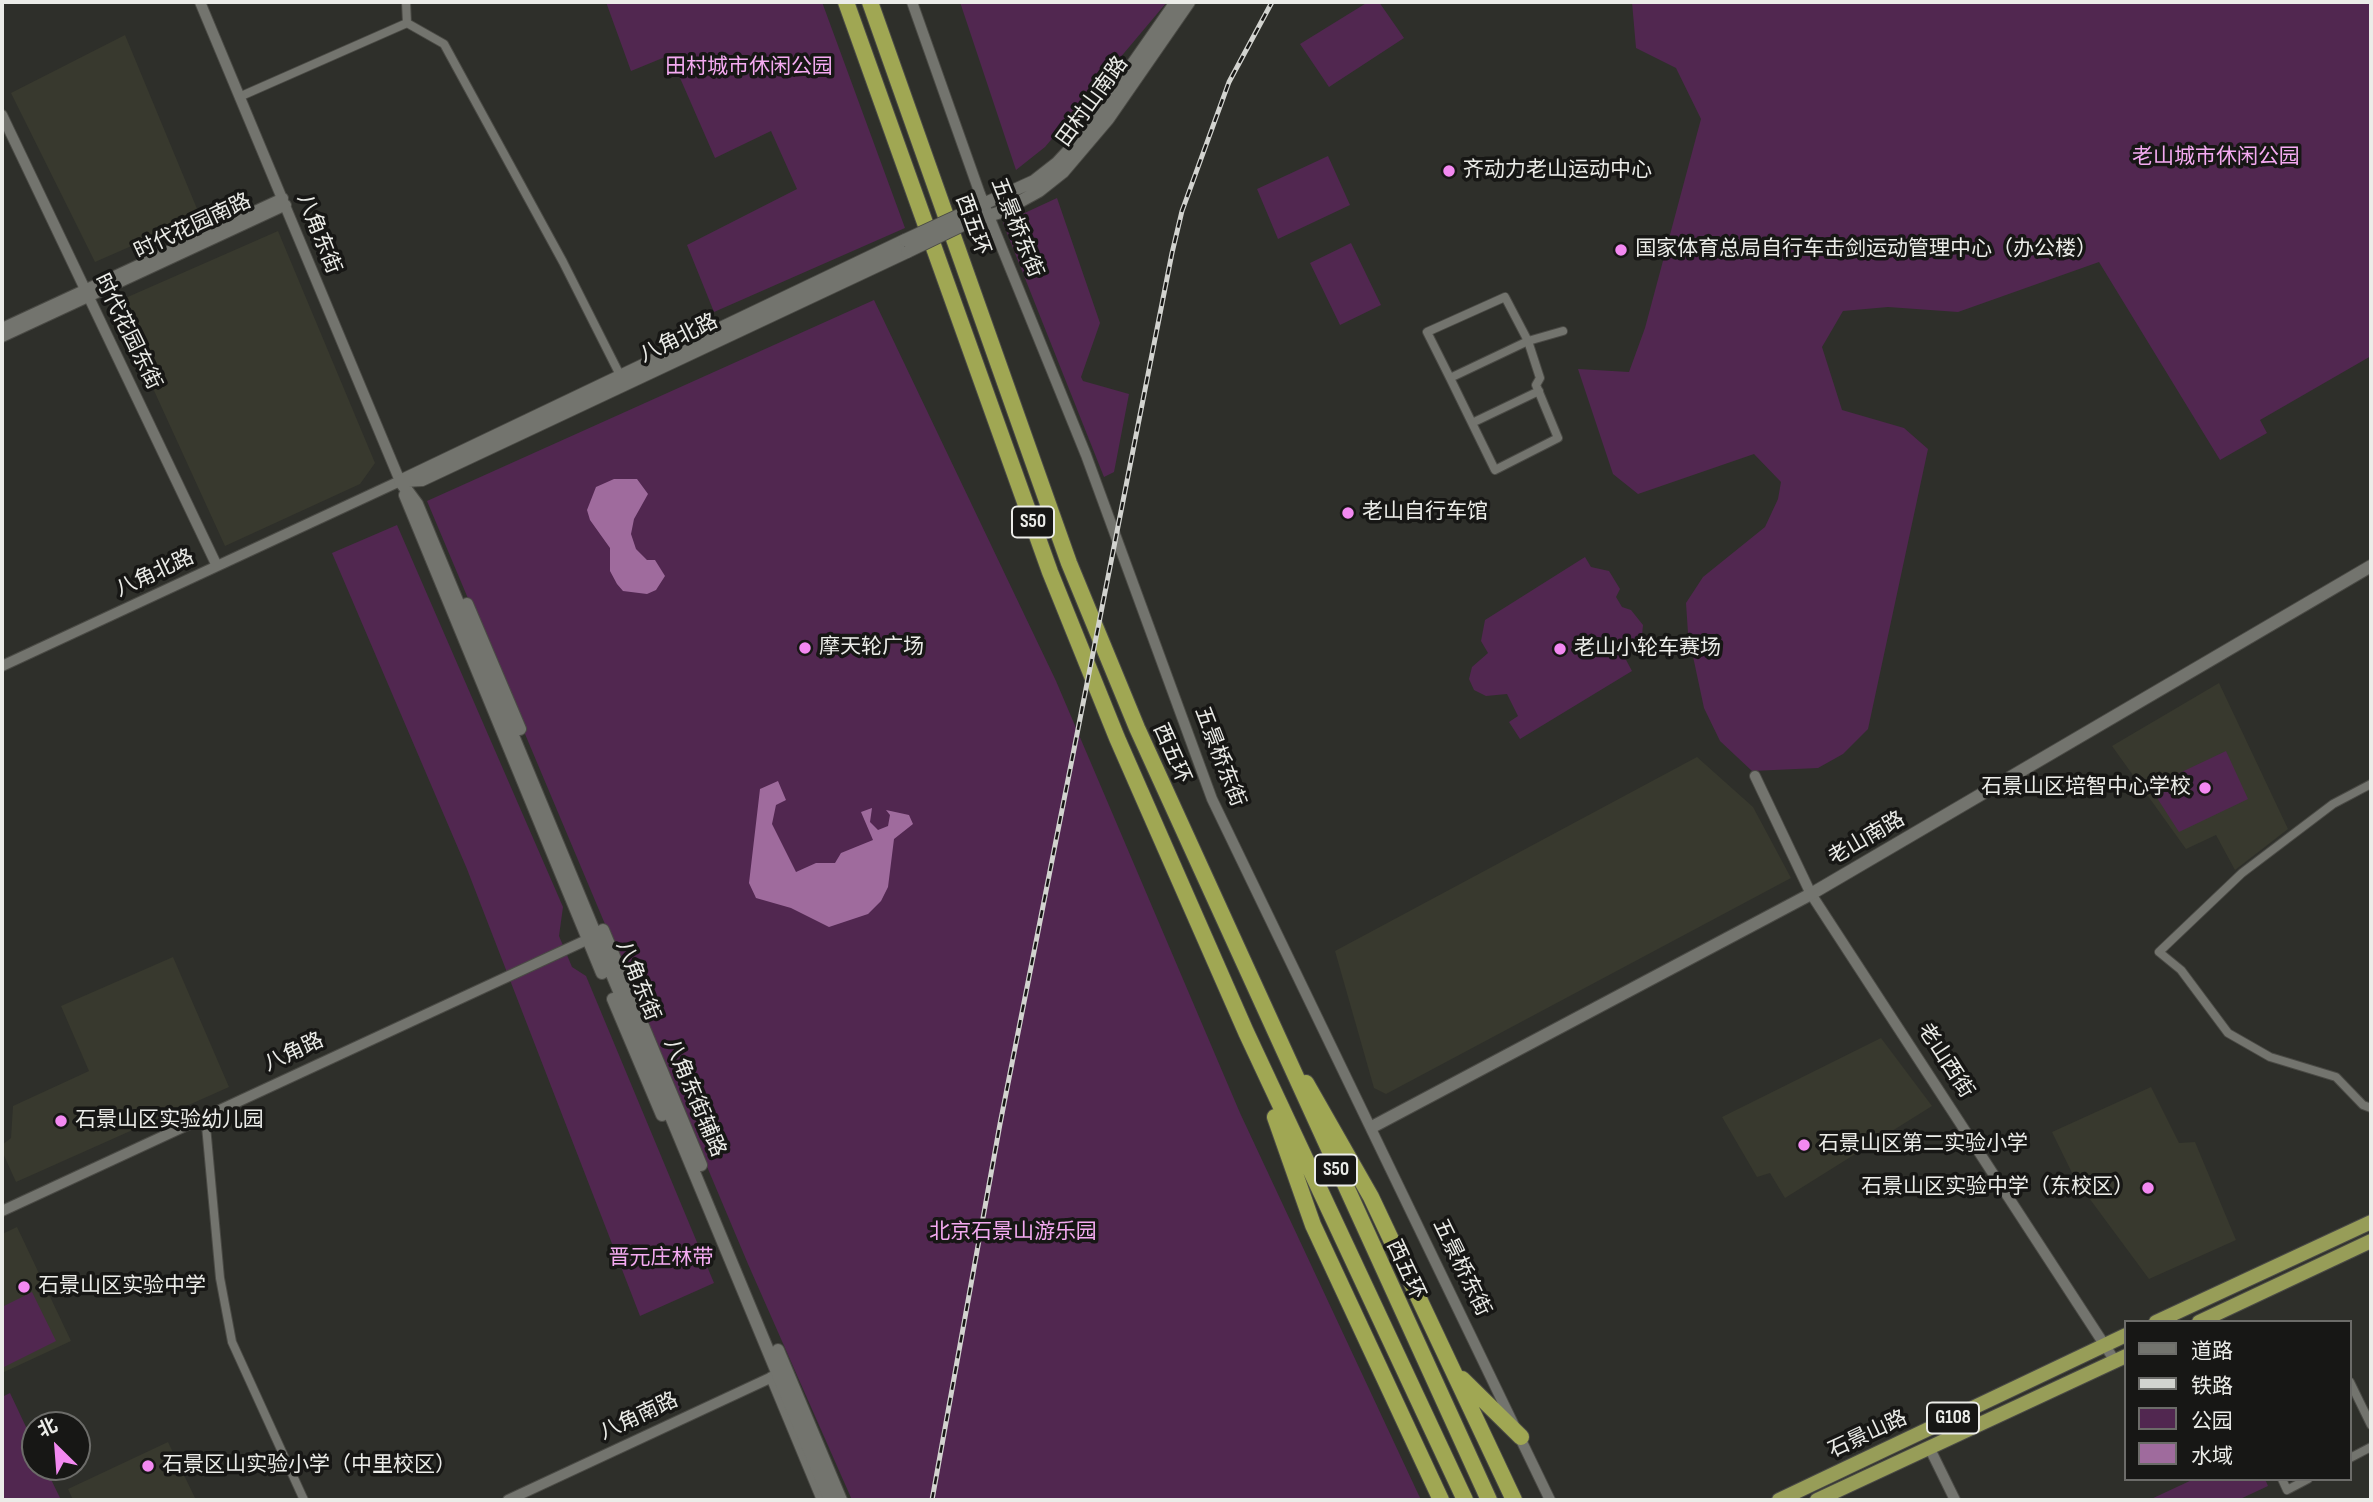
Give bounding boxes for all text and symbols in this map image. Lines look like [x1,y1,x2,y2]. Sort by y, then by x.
street label: 田村山南路 [1052,52,1134,152]
park label: 田村城市休闲公园 [665,55,833,81]
park label: 老山城市休闲公园 [2132,145,2300,171]
place label: 齐动力老山运动中心 [1463,158,1652,184]
marker: 齐动力老山运动中心 [1441,163,1457,179]
street label: 五景桥东街 [985,175,1047,281]
street label: 时代花园南路 [131,189,255,265]
street label: 八角东街 [291,190,345,278]
street label: 西五环 [949,191,995,259]
place label: 国家体育总局自行车击剑运动管理中心（办公楼） [1635,237,2097,263]
marker: 国家体育总局自行车击剑运动管理中心（办公楼） [1613,242,1629,258]
street label: 时代花园东街 [88,270,166,394]
street label: 八角北路 [636,309,722,369]
place label: 老山自行车馆 [1362,500,1488,526]
marker: 老山自行车馆 [1340,505,1356,521]
road number: S50 [1012,506,1054,538]
street label: 八角北路 [112,545,198,603]
place label: 摩天轮广场 [819,635,924,661]
place label: 老山小轮车赛场 [1574,636,1721,662]
marker: 摩天轮广场 [797,640,813,656]
marker: 老山小轮车赛场 [1552,641,1568,657]
street label: 五景桥东街 [1188,703,1250,811]
street label: 西五环 [1147,720,1195,788]
place label: 石景山区培智中心学校 [1981,775,2191,801]
marker: 石景山区培智中心学校 [2197,780,2213,796]
street label: 老山南路 [1824,807,1910,871]
street label: 八角东街 [610,937,664,1025]
street label: 老山西街 [1912,1019,1978,1103]
street label: 八角路 [260,1028,328,1078]
street label: 八角东街辅路 [658,1035,730,1161]
place label: 石景山区实验幼儿园 [75,1108,264,1134]
marker: 石景山区实验幼儿园 [53,1113,69,1129]
place label: 石景山区第二实验小学 [1818,1132,2028,1158]
marker: 石景山区第二实验小学 [1796,1137,1812,1153]
road number: S50 [1315,1154,1357,1186]
place label: 石景山区实验中学（东校区） [1861,1175,2134,1201]
marker: 石景山区实验中学（东校区） [2140,1180,2156,1196]
street label: 五景桥东街 [1427,1215,1495,1321]
park label: 北京石景山游乐园 [929,1220,1097,1246]
street label: 西五环 [1380,1236,1430,1304]
park label: 晋元庄林带 [609,1246,713,1272]
place label: 石景山区实验中学 [38,1274,206,1300]
marker: 石景山区实验中学 [16,1279,32,1295]
legend [2124,1320,2352,1481]
text: 道路 [2191,1339,2233,1364]
text: 铁路 [2191,1374,2233,1399]
street label: 八角南路 [596,1388,682,1446]
road number: G108 [1927,1402,1979,1434]
street label: 石景山路 [1825,1406,1911,1464]
text: 公园 [2191,1409,2233,1434]
north arrow [21,1411,91,1481]
text: 北 [34,1414,61,1443]
text: 水域 [2191,1444,2233,1469]
place label: 石景区山实验小学（中里校区） [162,1453,456,1479]
marker: 石景区山实验小学（中里校区） [140,1458,156,1474]

